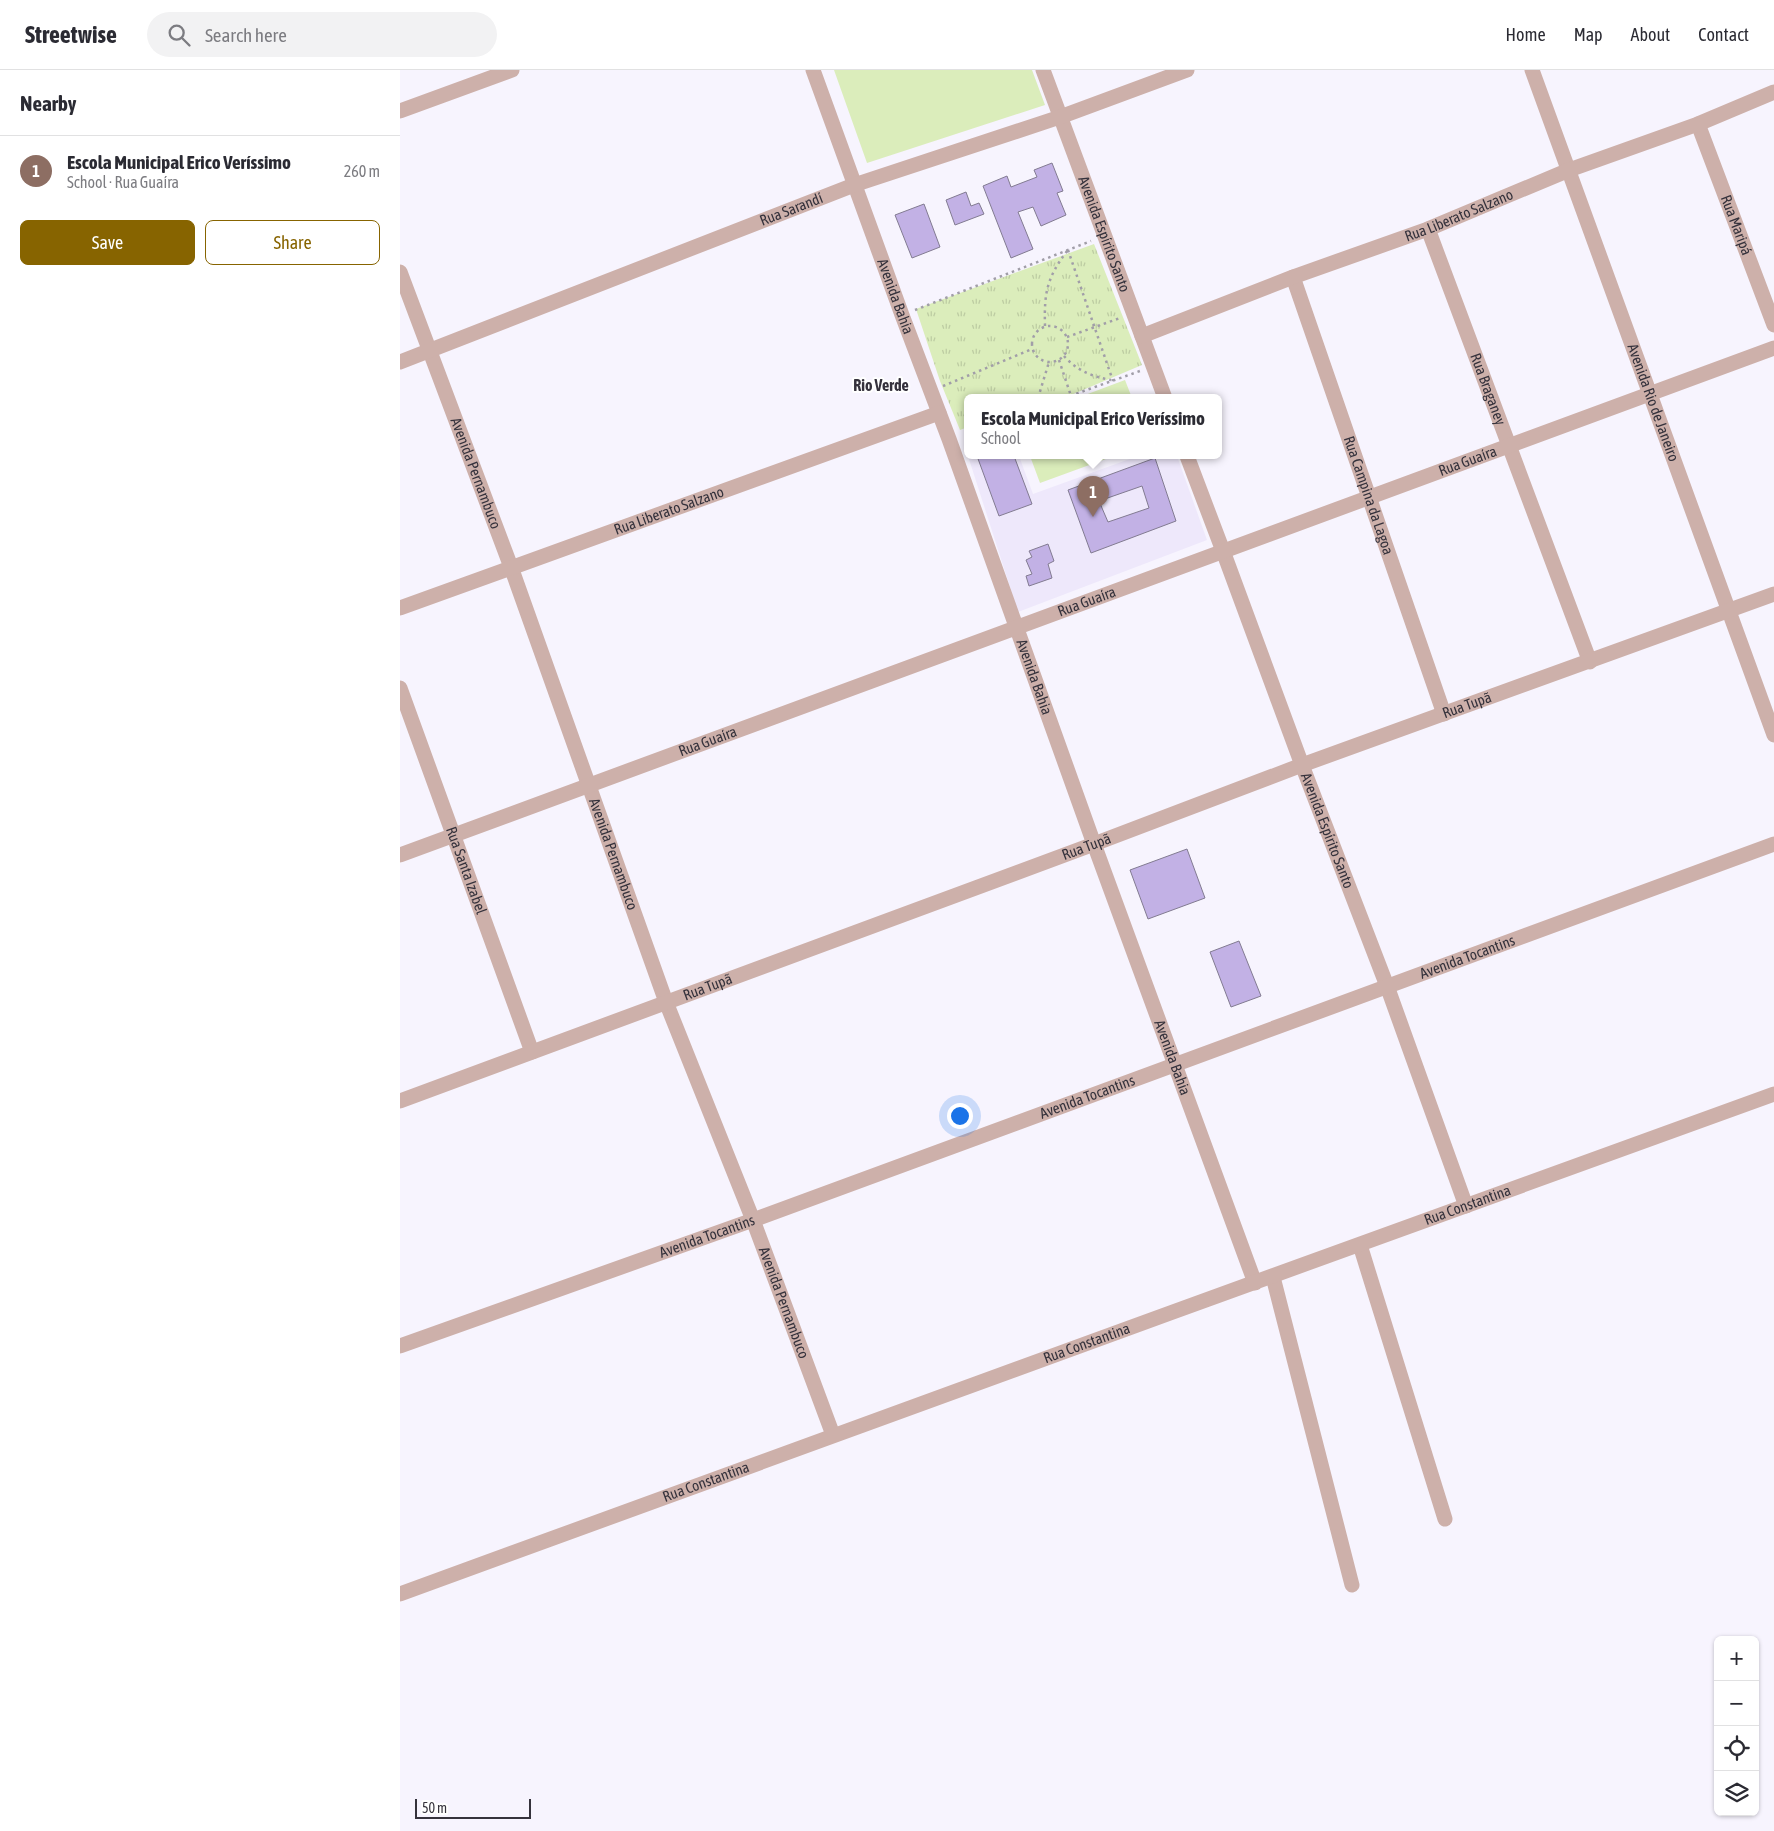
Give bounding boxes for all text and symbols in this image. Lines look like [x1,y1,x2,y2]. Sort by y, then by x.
search box [147,12,497,57]
text: Streetwise [25,21,117,48]
icon: search [165,21,193,49]
text: Search here [205,24,287,46]
text: Home [1506,24,1546,45]
text: Map [1574,24,1603,45]
text: About [1631,24,1670,45]
text: Contact [1698,24,1749,45]
text: Nearby [20,91,76,115]
text: Escola Municipal Erico Veríssimo [67,151,291,173]
text: 1 [32,162,40,180]
text: 260 m [344,162,380,180]
text: School · Rua Guaíra [67,173,179,191]
street label: Avenida Espírito Santo [1075,174,1134,294]
street label: Rua Liberato Salzano [1402,185,1515,245]
street label: Rua Sarandí [757,189,826,229]
street label: Rua Maripá [1718,192,1756,257]
button: Save [20,220,195,265]
button: Share [205,220,380,265]
street label: Avenida Bahia [874,256,917,336]
street label: Avenida Rio de Janeiro [1624,341,1683,464]
street label: Rua Braganey [1467,351,1510,427]
district label: Rio Verde [853,376,909,394]
popup [964,394,1222,459]
text: Escola Municipal Erico Veríssimo [981,407,1205,429]
street label: Avenida Pernambuco [448,415,505,531]
text: School [981,429,1021,447]
street label: Rua Campina da Lagoa [1341,434,1397,557]
street label: Rua Guaíra [1436,442,1499,479]
pin: 1 [1077,476,1109,517]
street label: Rua Liberato Salzano [612,483,726,538]
street label: Rua Guaíra [1055,583,1118,620]
street label: Avenida Bahia [1013,637,1056,717]
street label: Rua Tupã [1440,688,1494,721]
street label: Rua Guaíra [676,723,739,759]
street label: Avenida Espírito Santo [1298,770,1358,891]
street label: Avenida Pernambuco [586,796,642,912]
street label: Rua Santa Izabel [443,824,490,916]
street label: Rua Tupã [1059,829,1113,863]
street label: Avenida Tocantins [1417,931,1517,982]
street label: Rua Tupã [681,970,734,1003]
street label: Avenida Bahia [1151,1017,1194,1097]
street label: Avenida Tocantins [1037,1071,1137,1122]
your location [947,1103,973,1129]
street label: Rua Constantina [1422,1181,1513,1228]
street label: Avenida Tocantins [657,1211,757,1261]
street label: Avenida Pernambuco [756,1244,813,1361]
street label: Rua Constantina [1041,1319,1132,1366]
street label: Rua Constantina [660,1458,751,1505]
map controls [1714,1636,1759,1816]
button: + [1714,1636,1759,1681]
button: − [1714,1681,1759,1726]
button: locate [1714,1726,1759,1771]
button: layers [1714,1771,1759,1816]
scale bar [415,1796,531,1819]
text: 50 m [422,1800,447,1816]

